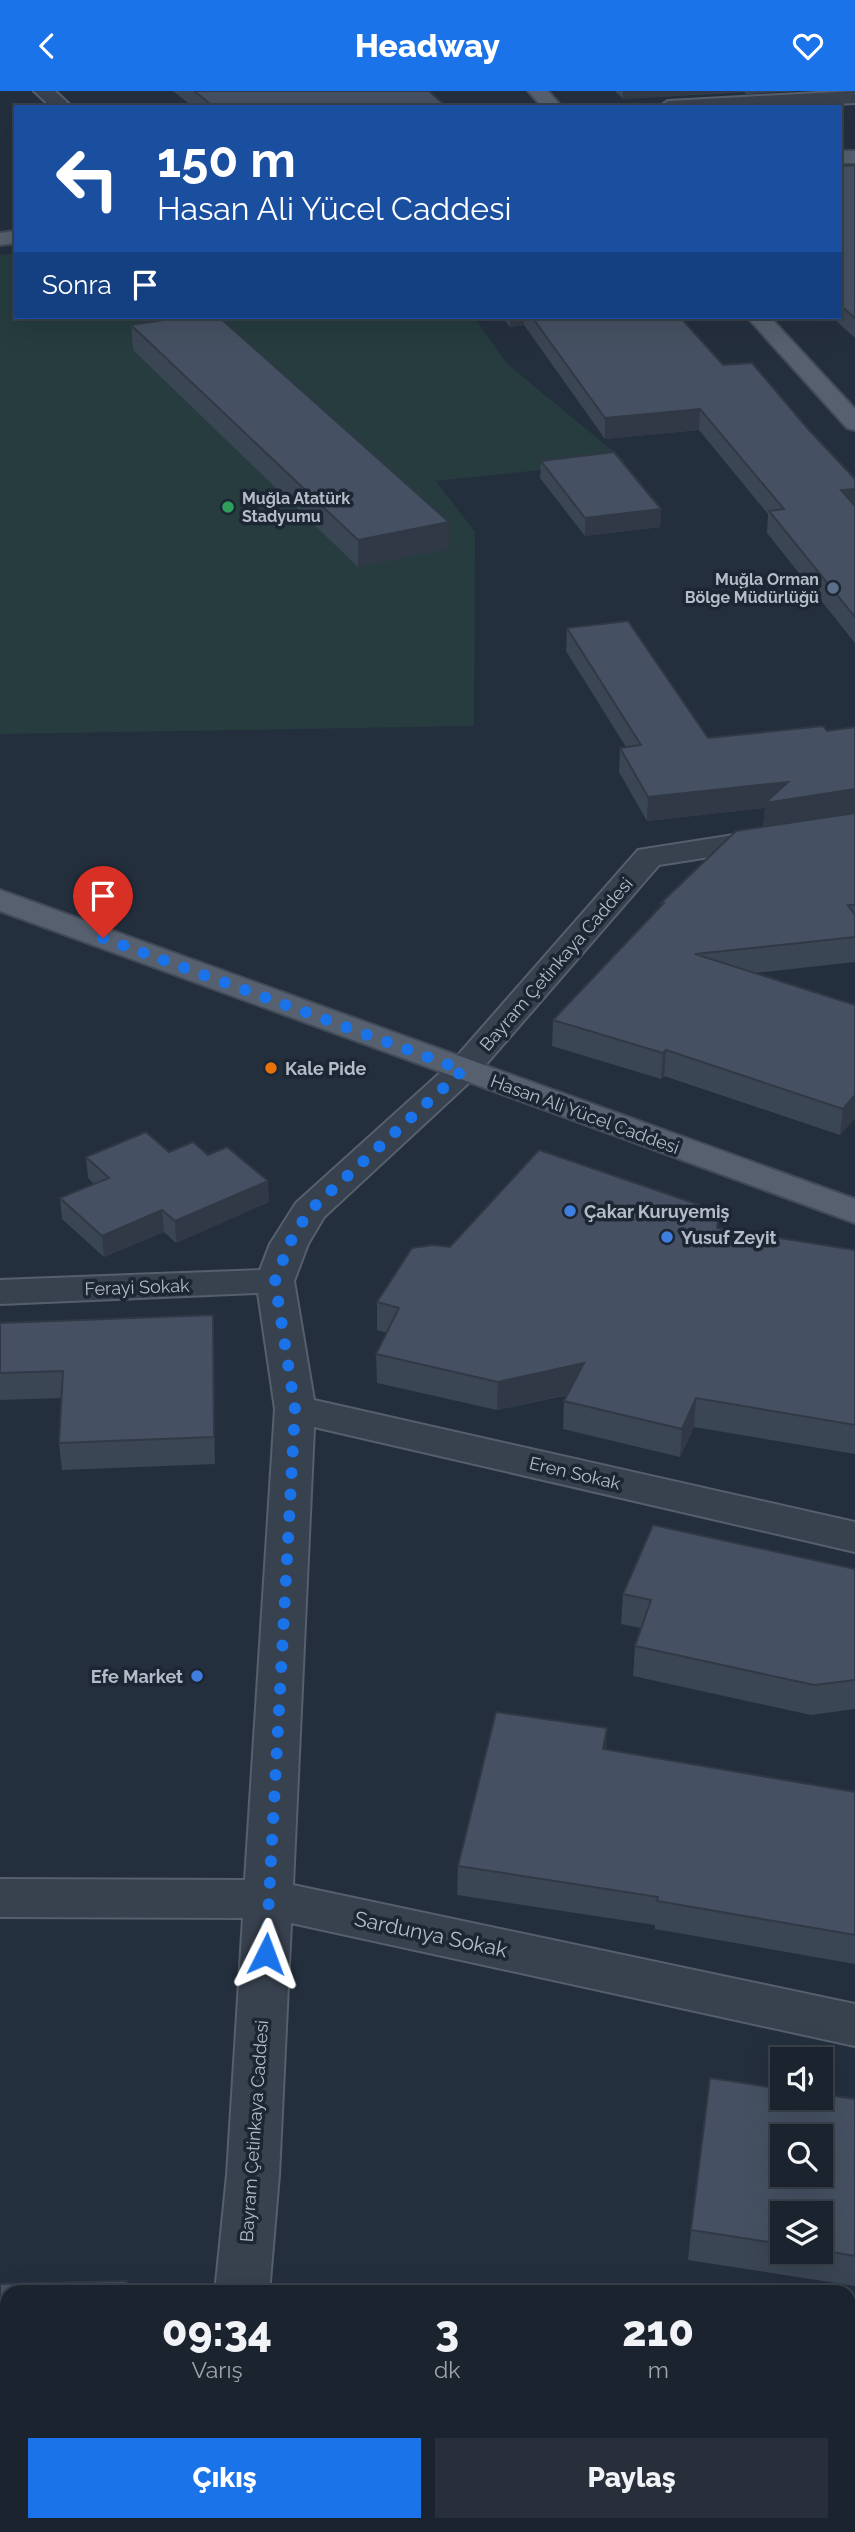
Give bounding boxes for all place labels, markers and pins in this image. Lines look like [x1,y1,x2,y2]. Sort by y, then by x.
place label: Muğla Atatürk Stadyumu [242,489,350,526]
marker: Muğla Atatürk Stadyumu [220,499,236,515]
place label: Muğla Orman Bölge Müdürlüğü [685,570,819,607]
marker: Muğla Orman Bölge Müdürlüğü [825,580,841,596]
pin [73,866,133,938]
place label: Kale Pide [285,1058,367,1079]
marker: Kale Pide [263,1060,279,1076]
place label: Çakar Kuruyemiş [584,1201,729,1222]
marker: Çakar Kuruyemiş [562,1203,578,1219]
place label: Yusuf Zeyit [681,1227,777,1248]
marker: Yusuf Zeyit [659,1229,675,1245]
place label: Efe Market [91,1666,183,1687]
marker: Efe Market [189,1668,205,1684]

